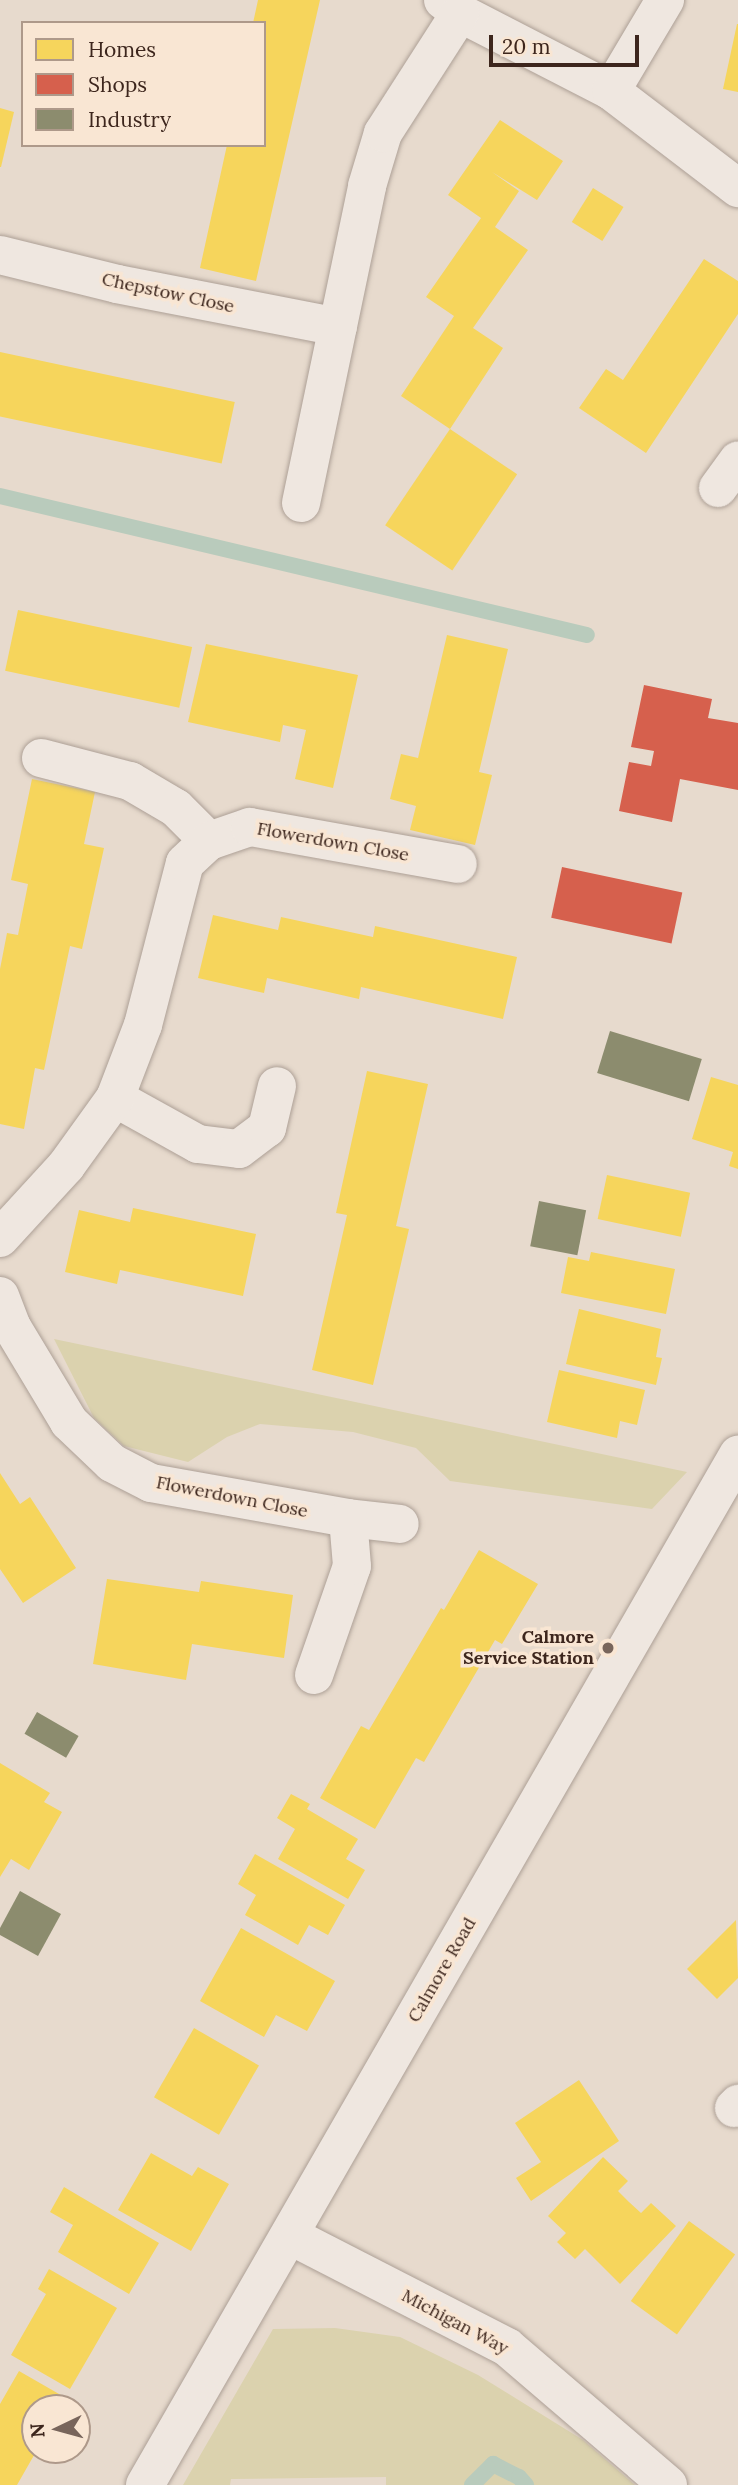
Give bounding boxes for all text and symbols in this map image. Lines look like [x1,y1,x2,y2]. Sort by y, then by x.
legend [21,21,266,147]
scale bar [493,21,644,65]
text: 20 m [502,33,551,60]
text: Homes [88,36,156,63]
text: Shops [88,71,147,98]
text: Industry [88,106,171,133]
street label: Chepstow Close [100,268,236,318]
street label: Flowerdown Close [255,818,411,866]
street label: Flowerdown Close [154,1472,310,1522]
place label: Calmore Service Station [463,1627,594,1670]
marker: Calmore Service Station [600,1640,616,1656]
street label: Calmore Road [403,1914,481,2026]
street label: Michigan Way [398,2285,512,2359]
north arrow [21,2394,91,2464]
text: N [24,2422,50,2439]

